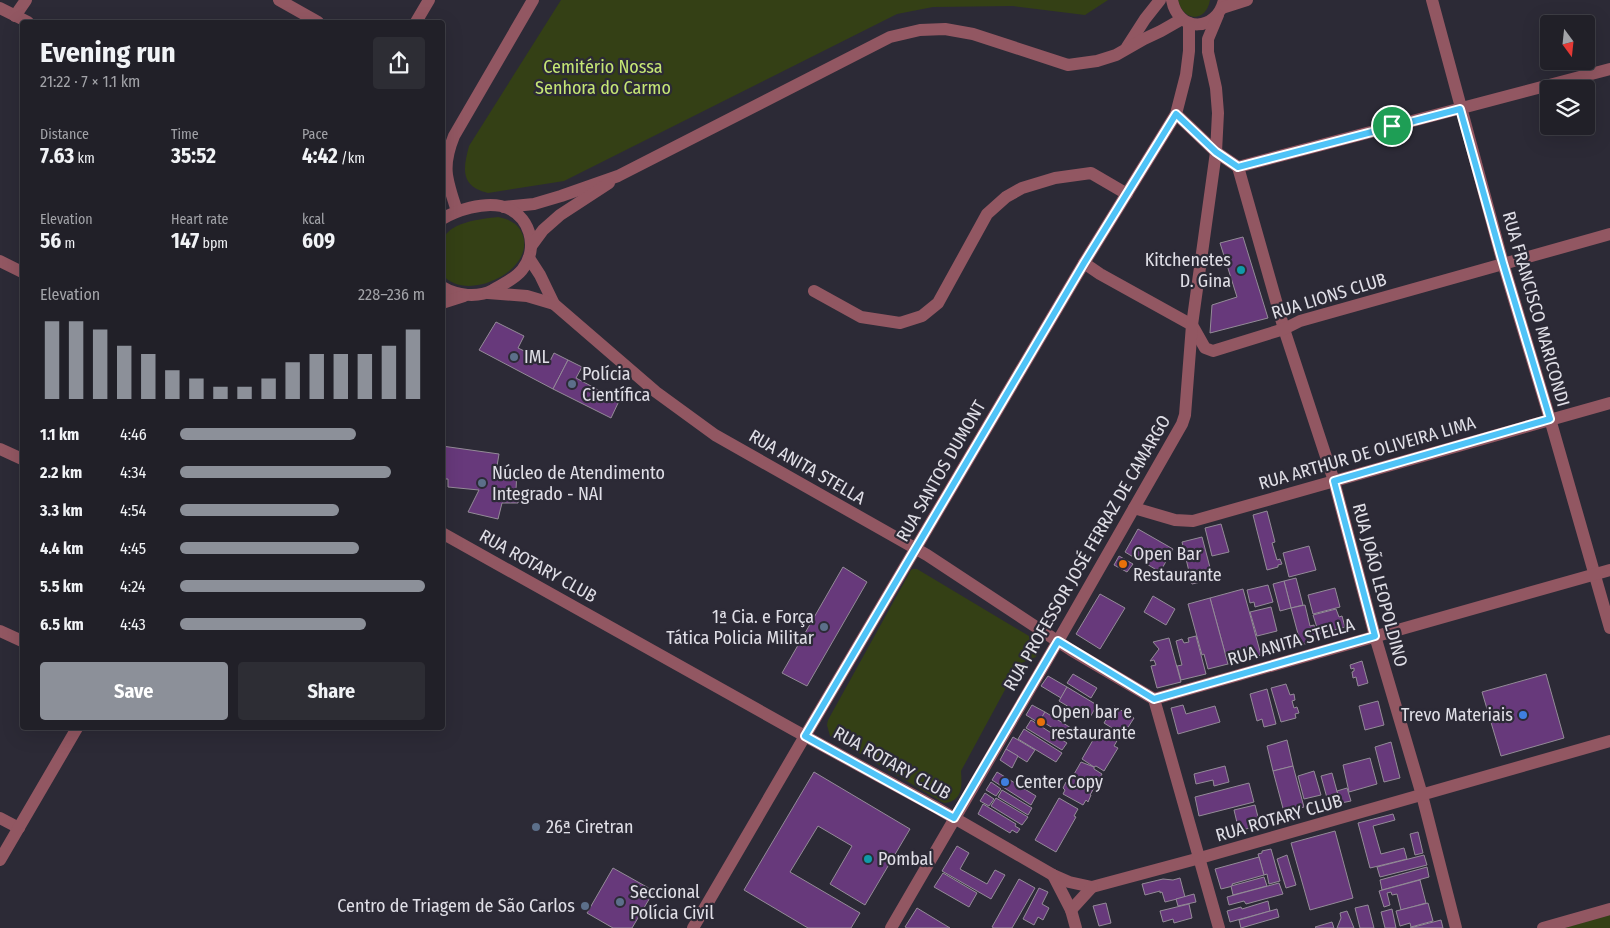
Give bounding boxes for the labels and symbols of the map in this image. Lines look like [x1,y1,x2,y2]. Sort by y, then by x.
north arrow [1540,15,1595,70]
park label: Cemitério Nossa Senhora do Carmo [535,56,671,99]
pin [1371,105,1413,147]
street label: RUA FRANCISCO MARICONDI [1498,209,1574,409]
place label: Kitchenetes D. Gina [1145,249,1231,292]
marker: Kitchenetes D. Gina [1235,264,1247,276]
street label: RUA LIONS CLUB [1269,268,1389,324]
place label: IML [524,346,550,368]
marker: IML [508,351,520,363]
place label: Polícia Científica [582,363,650,406]
marker: Polícia Científica [566,378,578,390]
street label: RUA SANTOS DUMONT [892,396,991,546]
street label: RUA PROFESSOR JOSÉ FERRAZ DE CAMARGO [998,411,1175,695]
street label: RUA ARTHUR DE OLIVEIRA LIMA [1256,411,1478,495]
street label: RUA ANITA STELLA [745,425,870,509]
place label: Núcleo de Atendimento Integrado - NAI [492,462,665,505]
marker: Núcleo de Atendimento Integrado - NAI [476,477,488,489]
street label: RUA JOÃO LEOPOLDINO [1348,501,1412,669]
street label: RUA ROTARY CLUB [476,525,601,607]
place label: Open Bar Restaurante [1133,543,1222,586]
marker: Open Bar Restaurante [1117,558,1129,570]
place label: 1ª Cia. e Força Tática Policia Militar [666,606,815,649]
street label: RUA ANITA STELLA [1225,613,1357,671]
marker: 1ª Cia. e Força Tática Policia Militar [818,621,830,633]
place label: Open bar e restaurante [1051,701,1136,744]
place label: Trevo Materiais [1401,704,1513,726]
marker: Trevo Materiais [1517,709,1529,721]
marker: Open bar e restaurante [1035,716,1047,728]
street label: RUA ROTARY CLUB [830,722,955,804]
place label: Center Copy [1015,771,1103,793]
marker: Center Copy [999,776,1011,788]
street label: RUA ROTARY CLUB [1213,789,1345,847]
place label: 26ª Ciretran [546,816,634,838]
marker: 26ª Ciretran [530,821,542,833]
place label: Pombal [878,848,933,870]
marker: Pombal [862,853,874,865]
place label: Seccional Polícia Civil [630,881,714,924]
place label: Centro de Triagem de São Carlos [337,895,575,917]
marker: Seccional Polícia Civil [614,896,626,908]
marker: Centro de Triagem de São Carlos [579,900,591,912]

